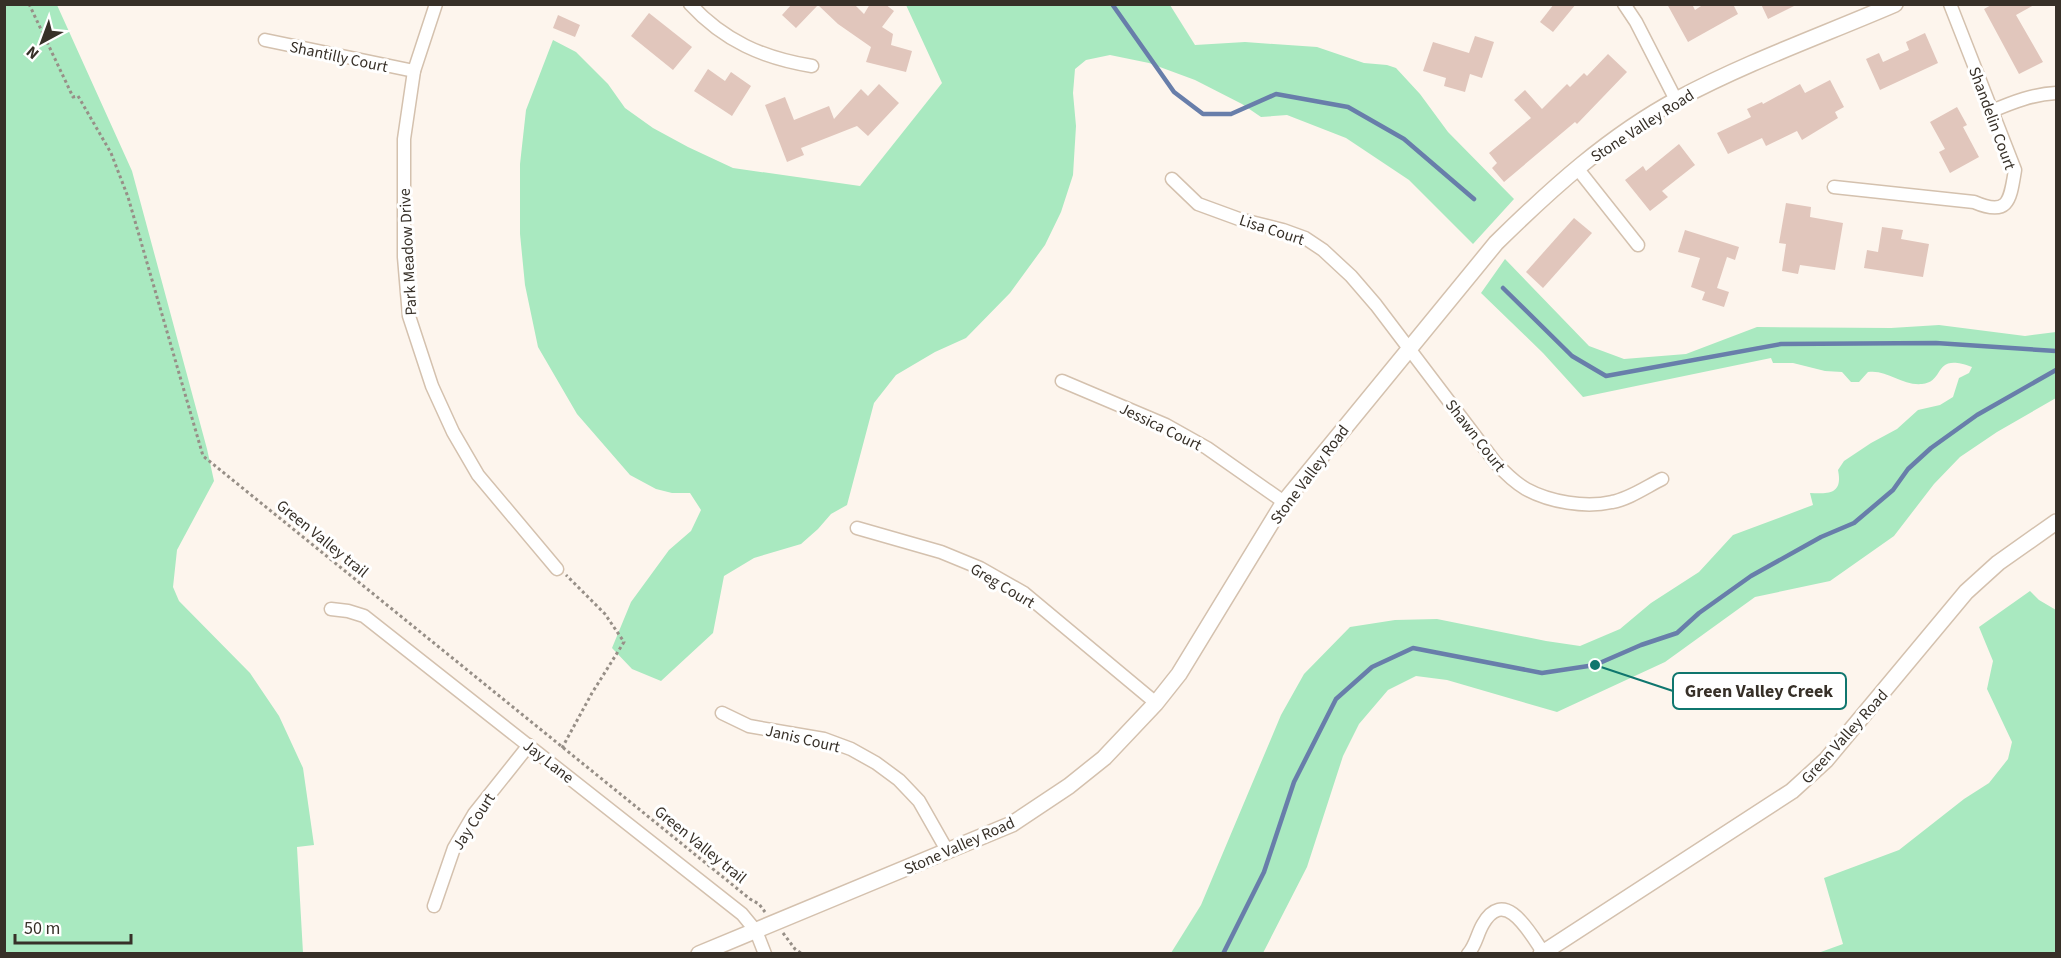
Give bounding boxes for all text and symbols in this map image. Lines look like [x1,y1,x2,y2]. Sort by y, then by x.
north arrow [12,12,72,72]
street label: Shantilly Court [288,36,390,78]
text: N [22,41,44,64]
street label: Shandelin Court [1963,64,2021,174]
street label: Stone Valley Road [1587,84,1698,167]
street label: Park Meadow Drive [394,188,422,316]
street label: Lisa Court [1236,209,1308,251]
street label: Shawn Court [1440,395,1511,477]
street label: Jessica Court [1116,398,1206,457]
street label: Stone Valley Road [1265,420,1354,529]
street label: Green Valley trail [272,495,373,583]
street label: Greg Court [966,558,1039,614]
callout: Green Valley Creek [1673,673,1846,709]
text: Green Valley Creek [1685,679,1833,704]
street label: Green Valley Road [1796,685,1893,789]
street label: Janis Court [763,720,843,758]
street label: Jay Lane [518,735,578,789]
street label: Jay Court [447,788,501,854]
street label: Green Valley trail [650,801,751,889]
street label: Stone Valley Road [901,812,1018,880]
scale bar [15,907,130,945]
text: 50 m [24,916,60,941]

